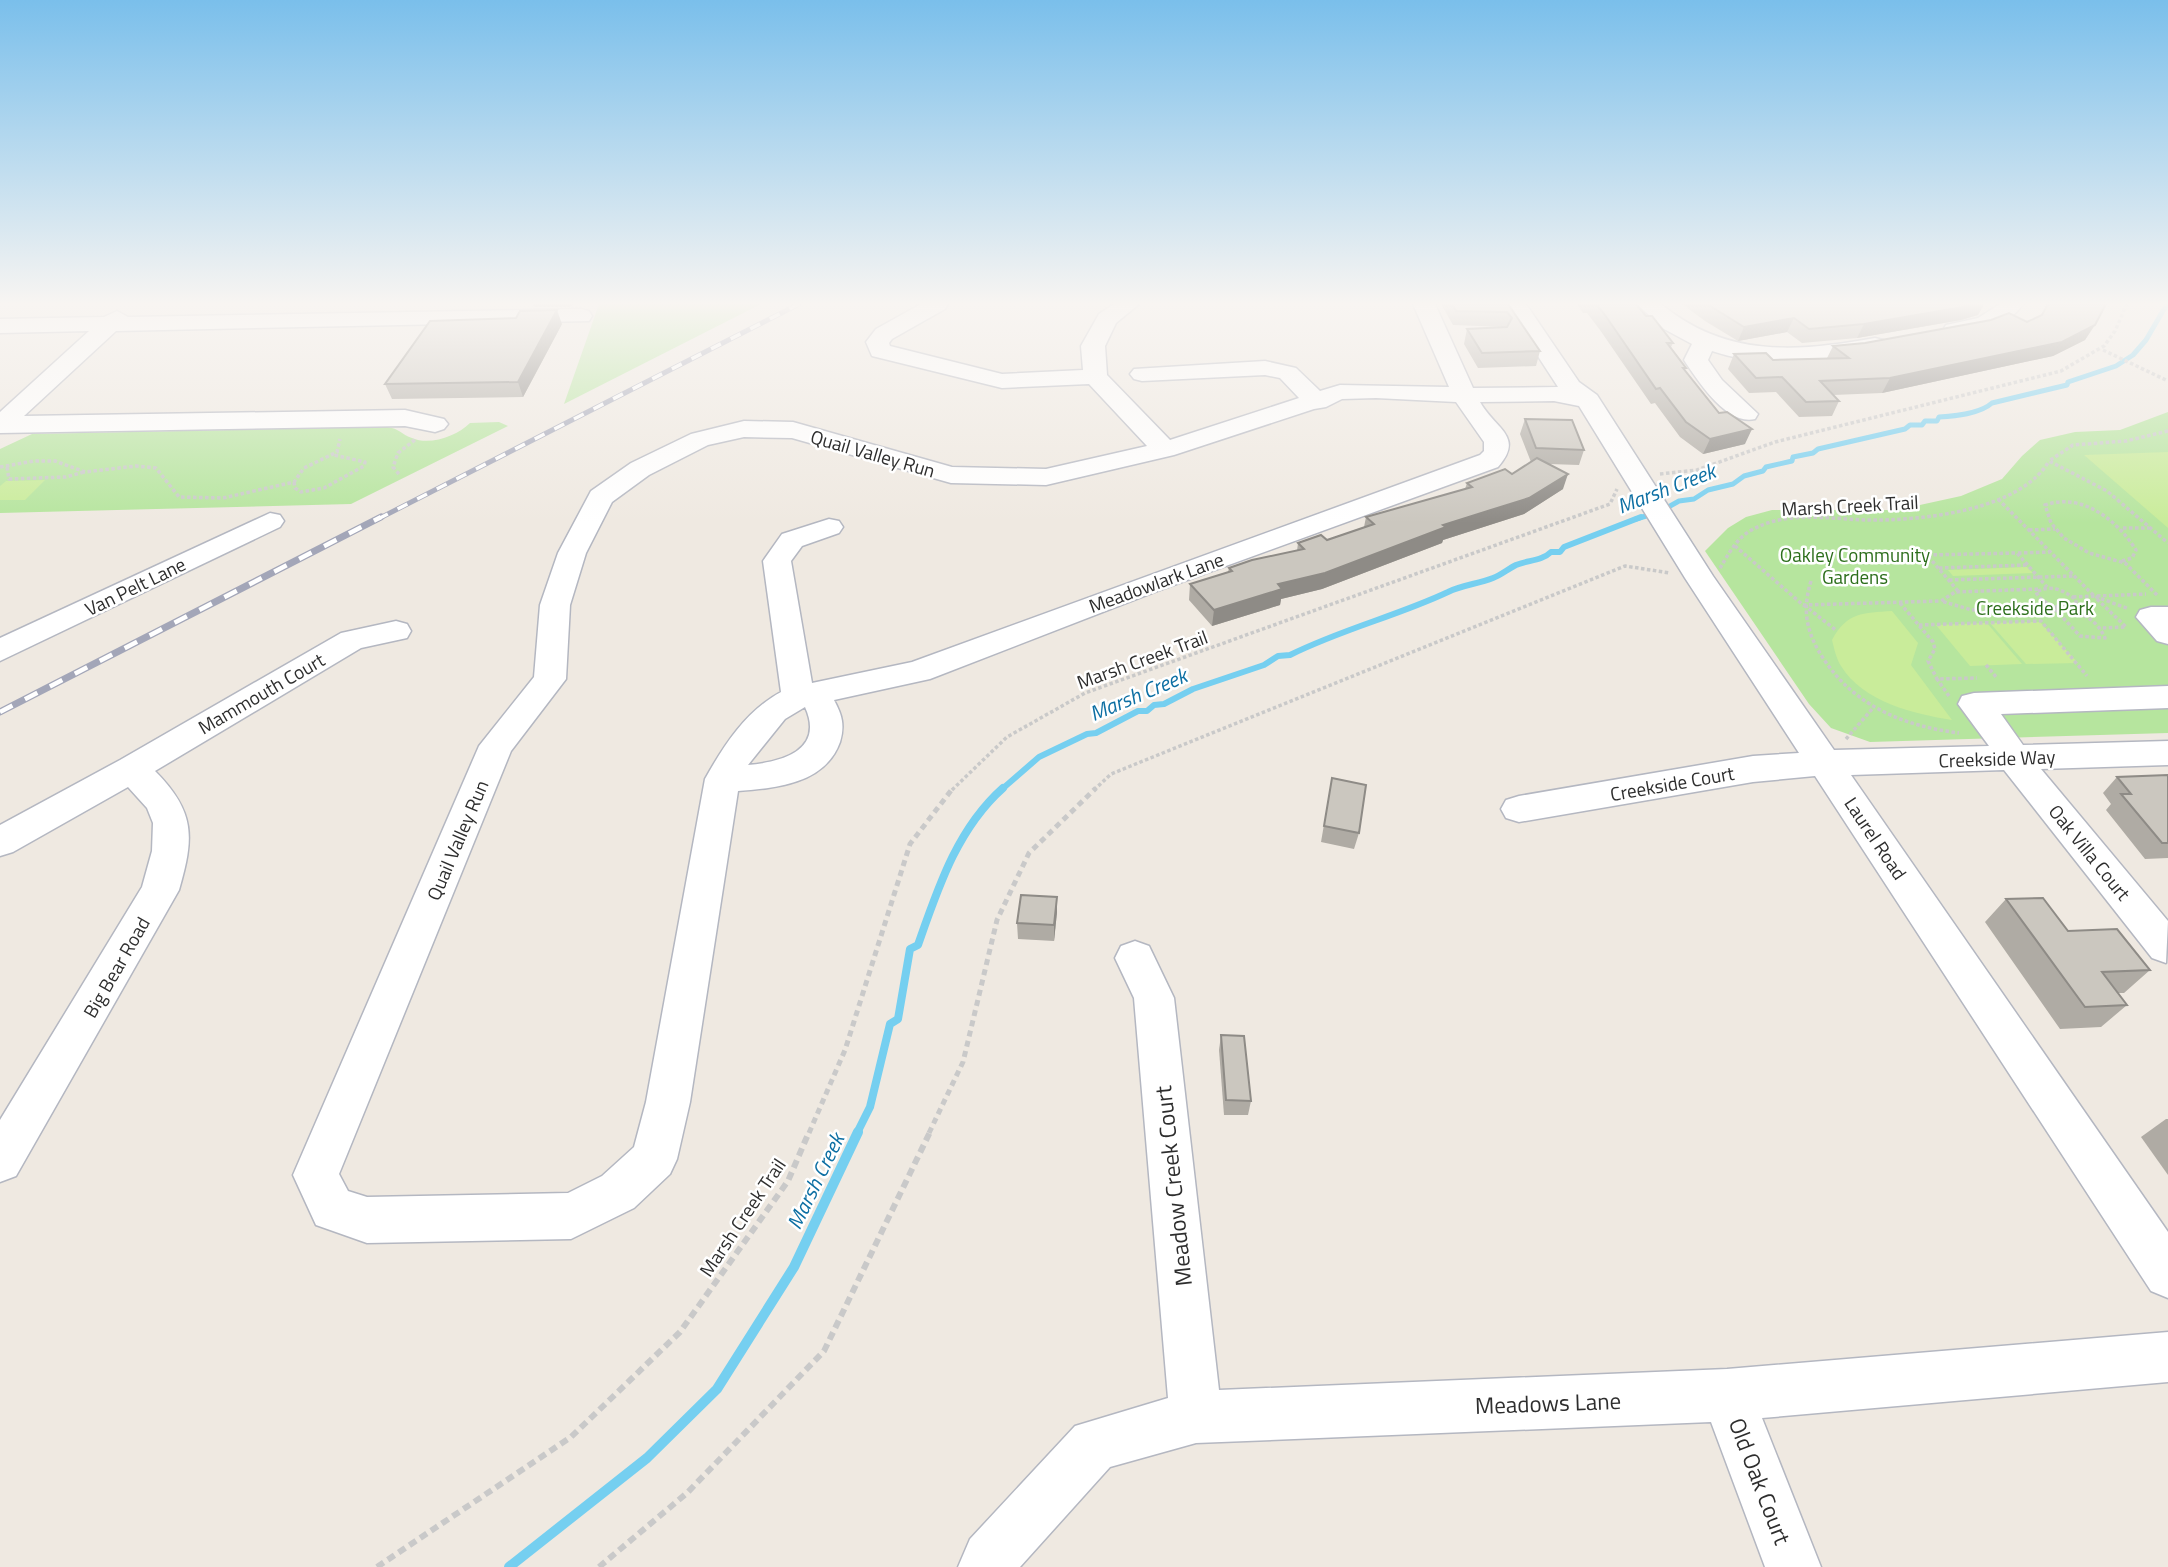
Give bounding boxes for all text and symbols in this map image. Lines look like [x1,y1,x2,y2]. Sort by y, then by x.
street label: Quail Valley Run [807,421,939,485]
water label: Marsh Creek [1612,454,1722,521]
street label: Marsh Creek Trail [1781,487,1919,523]
park label: Oakley Community Gardens [1780,540,1930,591]
street label: Meadowlark Lane [1084,544,1228,620]
street label: Van Pelt Lane [80,549,190,623]
park label: Creekside Park [1976,593,2094,622]
street label: Marsh Creek Trail [1074,625,1210,693]
street label: Mammouth Court [192,645,330,741]
water label: Marsh Creek [1086,662,1190,726]
street label: Creekside Way [1938,741,2056,775]
street label: Creekside Court [1608,758,1737,808]
street label: Quail Valley Run [419,775,495,905]
street label: Laurel Road [1838,791,1914,885]
street label: Oak Villa Court [2042,798,2138,907]
street label: Big Bear Road [75,911,157,1023]
street label: Meadow Creek Court [1145,1084,1201,1288]
water label: Marsh Creek [778,1125,853,1234]
street label: Marsh Creek Trail [692,1152,792,1282]
street label: Meadows Lane [1474,1383,1622,1423]
street label: Old Oak Court [1720,1413,1800,1549]

